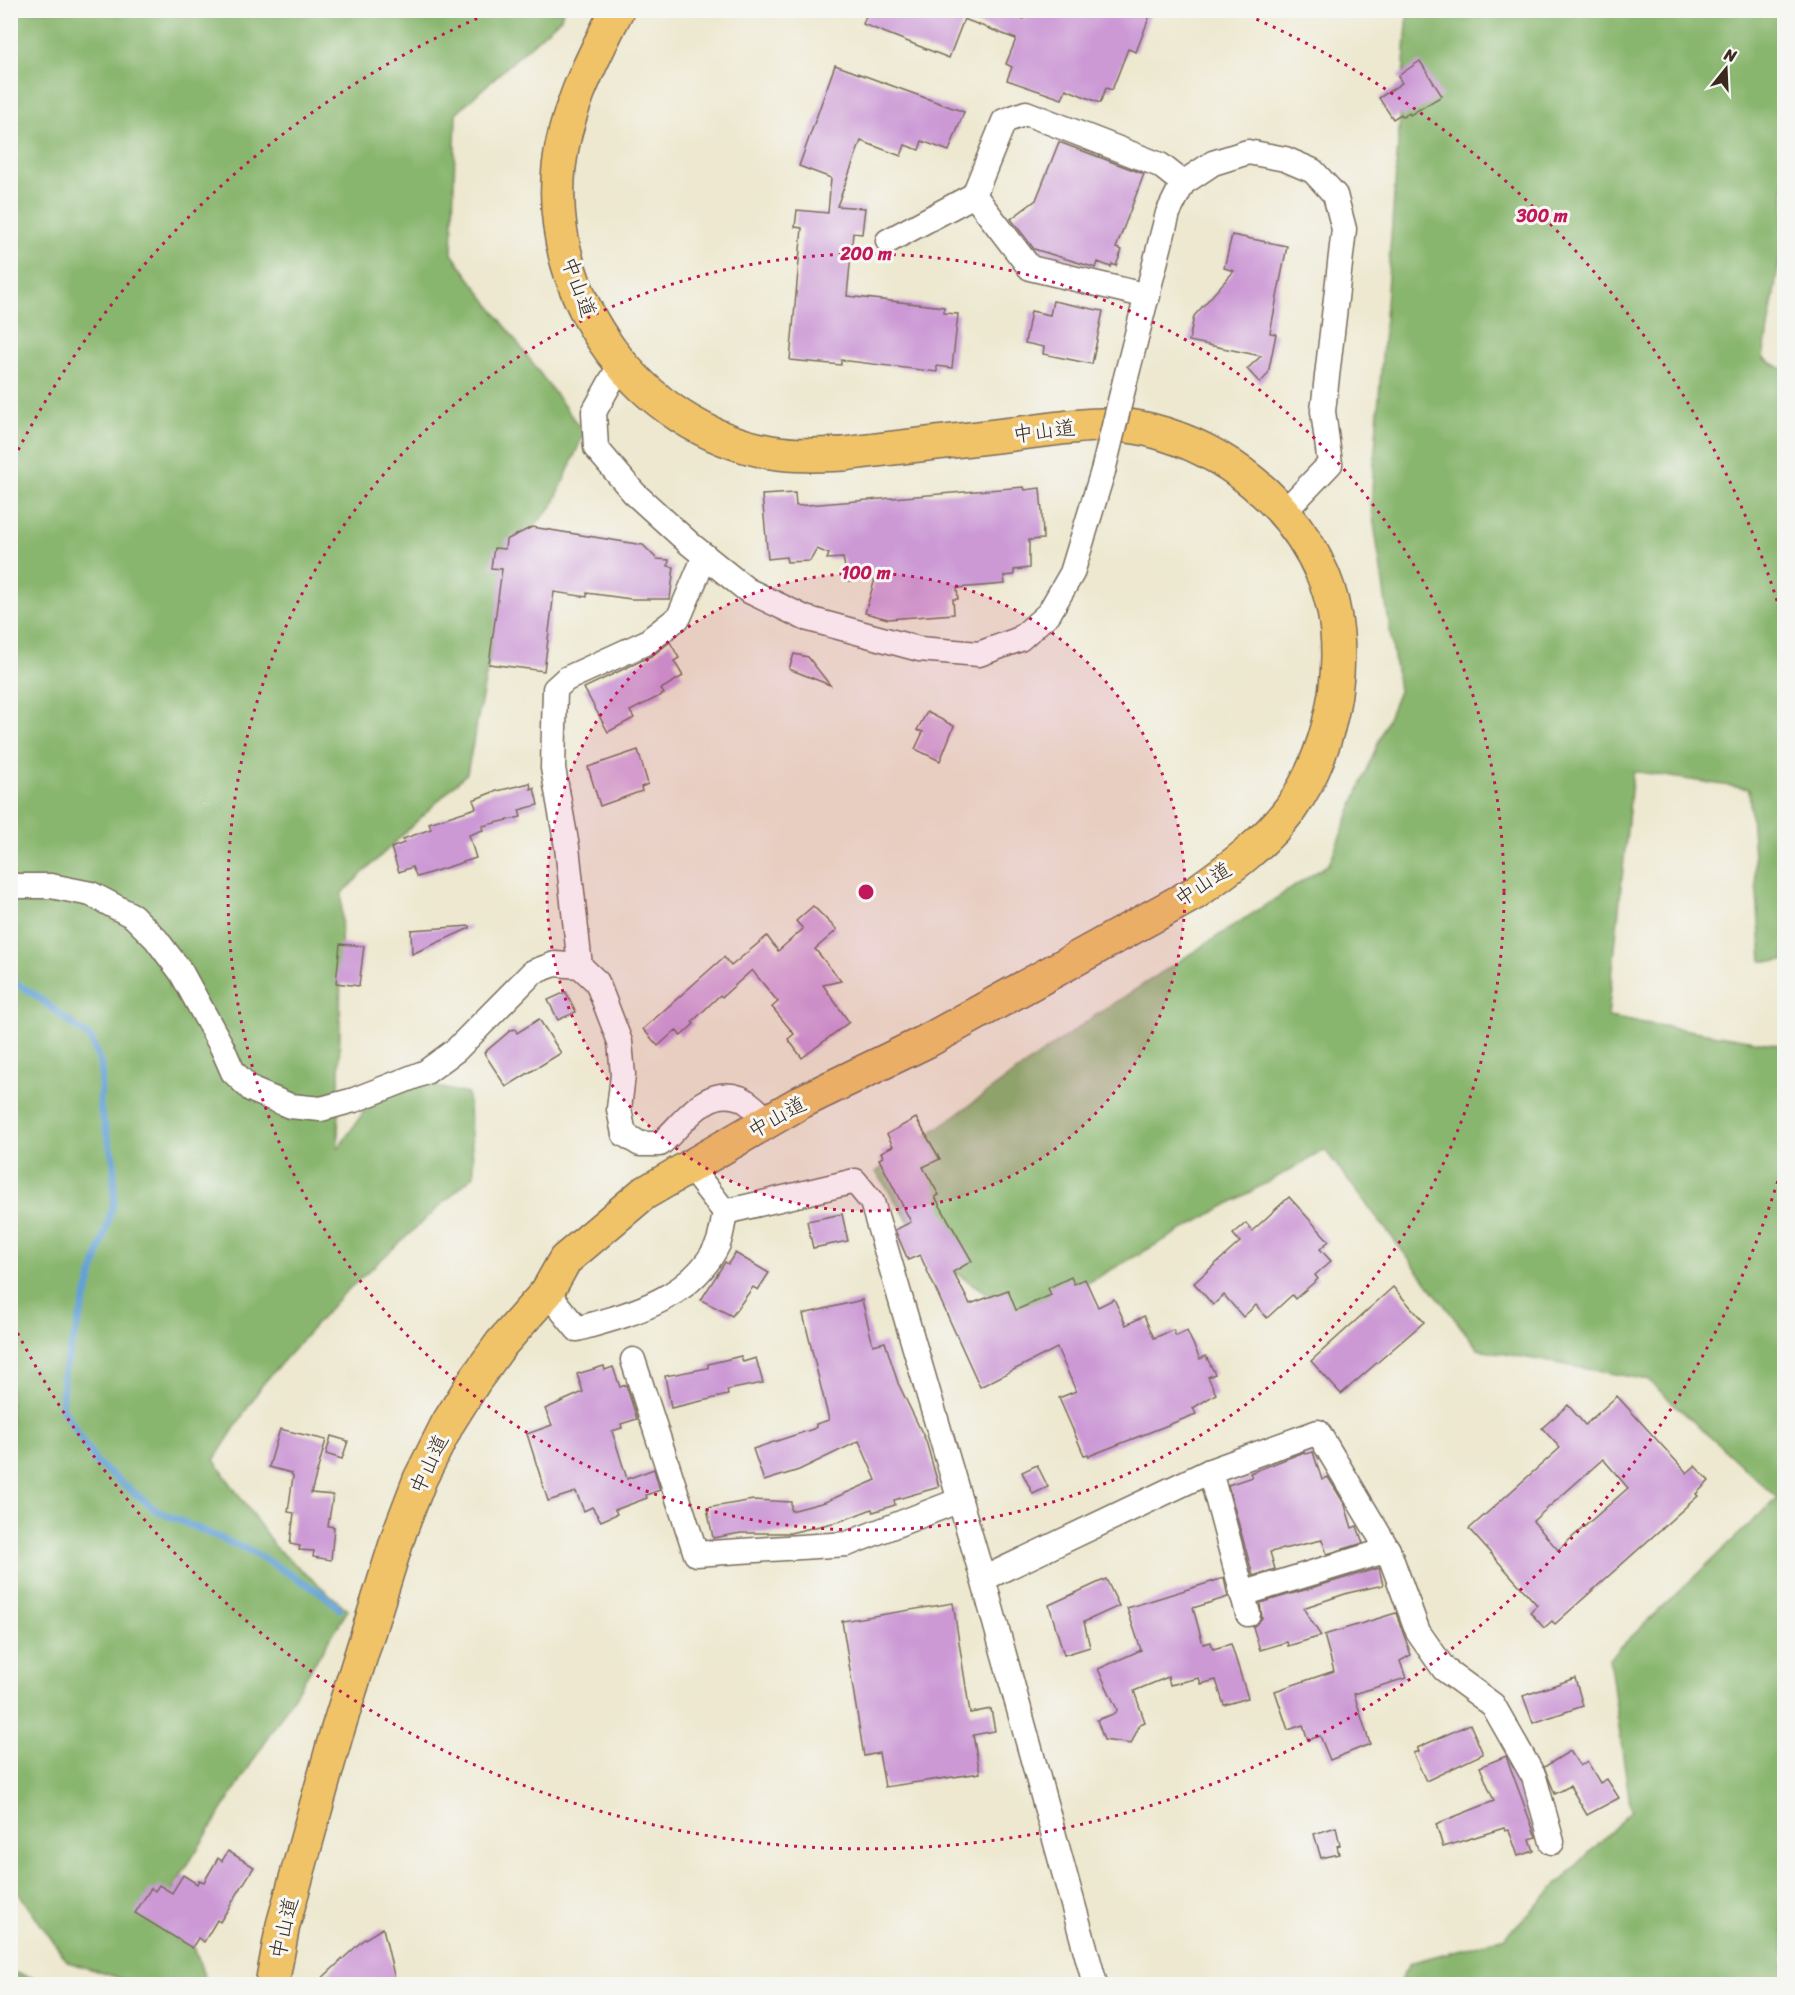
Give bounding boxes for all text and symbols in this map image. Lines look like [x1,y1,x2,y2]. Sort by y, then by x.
north arrow [1696,39,1756,99]
text: N [1720,39,1741,71]
text: 300 m [1515,200,1568,232]
text: 200 m [839,238,892,270]
street label: 中山道 [550,251,608,323]
street label: 中山道 [1010,408,1078,454]
text: 100 m [842,557,891,589]
street label: 中山道 [1166,851,1240,917]
centre of rings [856,882,876,902]
street label: 中山道 [740,1085,814,1149]
street label: 中山道 [398,1427,460,1501]
street label: 中山道 [258,1893,310,1963]

